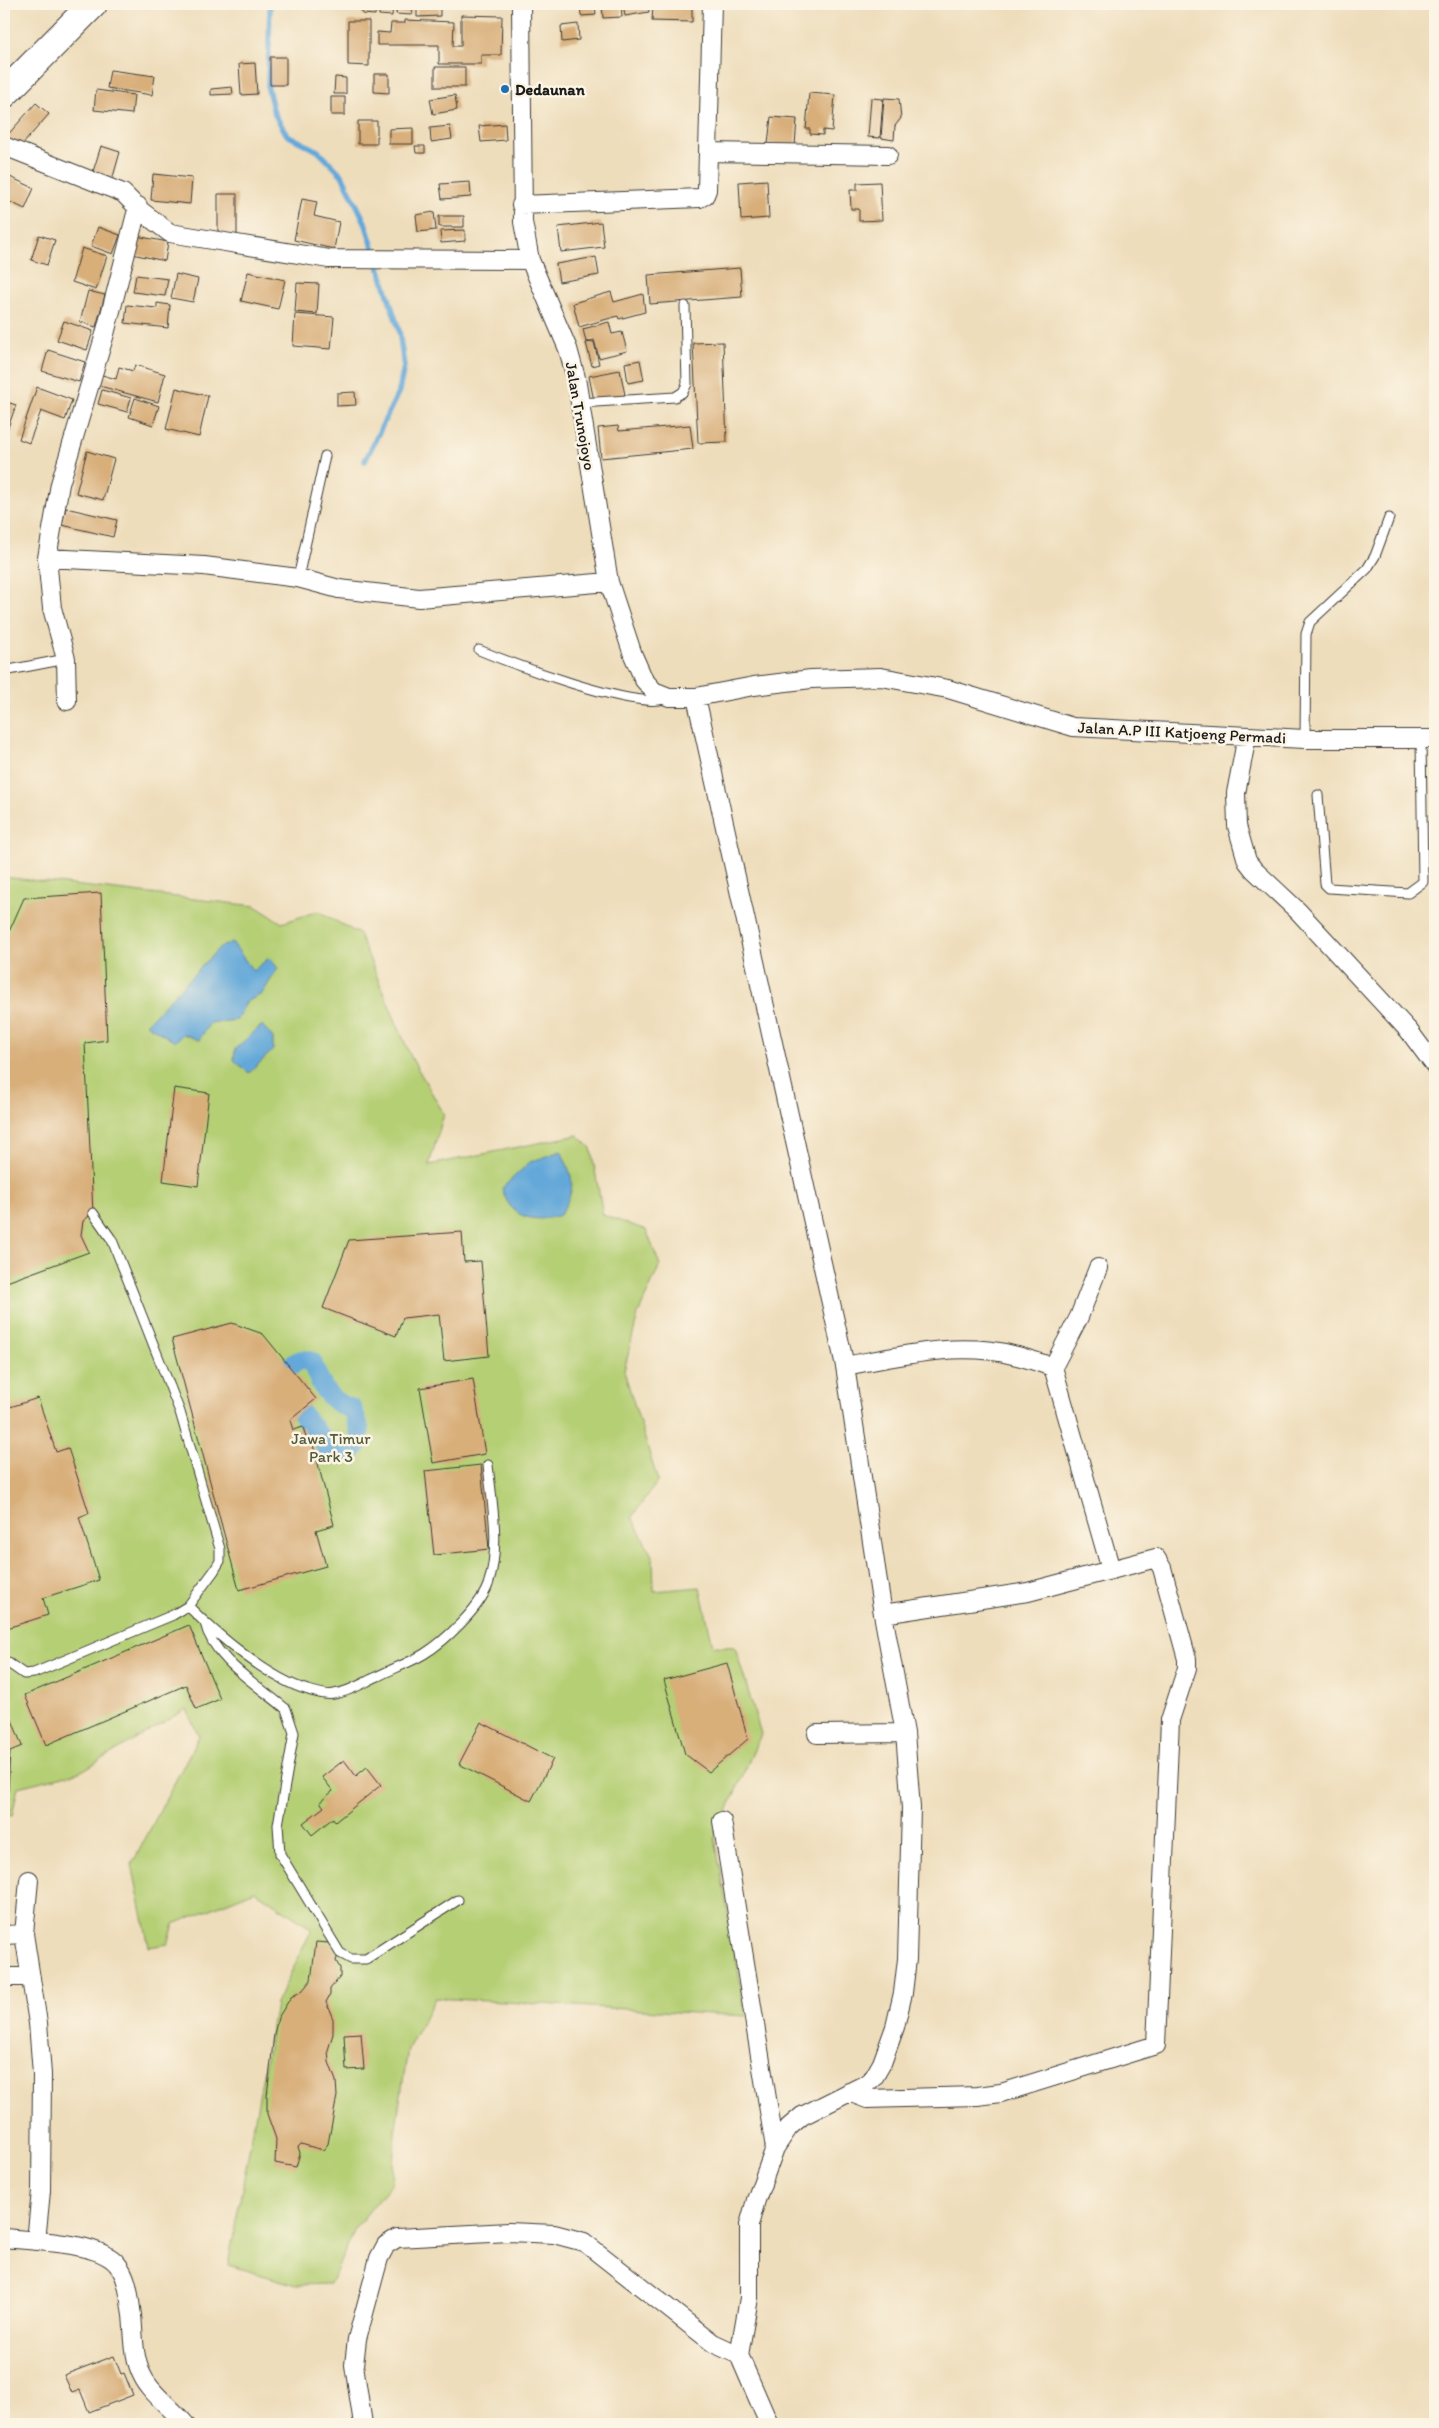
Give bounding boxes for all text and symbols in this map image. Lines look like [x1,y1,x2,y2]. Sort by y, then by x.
place label: Dedaunan [515,80,586,99]
marker: Dedaunan [499,83,511,95]
street label: Jalan Trunojoyo [562,361,599,472]
street label: Jalan A.P III Katjoeng Permadi [1077,718,1287,747]
park label: Jawa Timur Park 3 [291,1429,371,1466]

